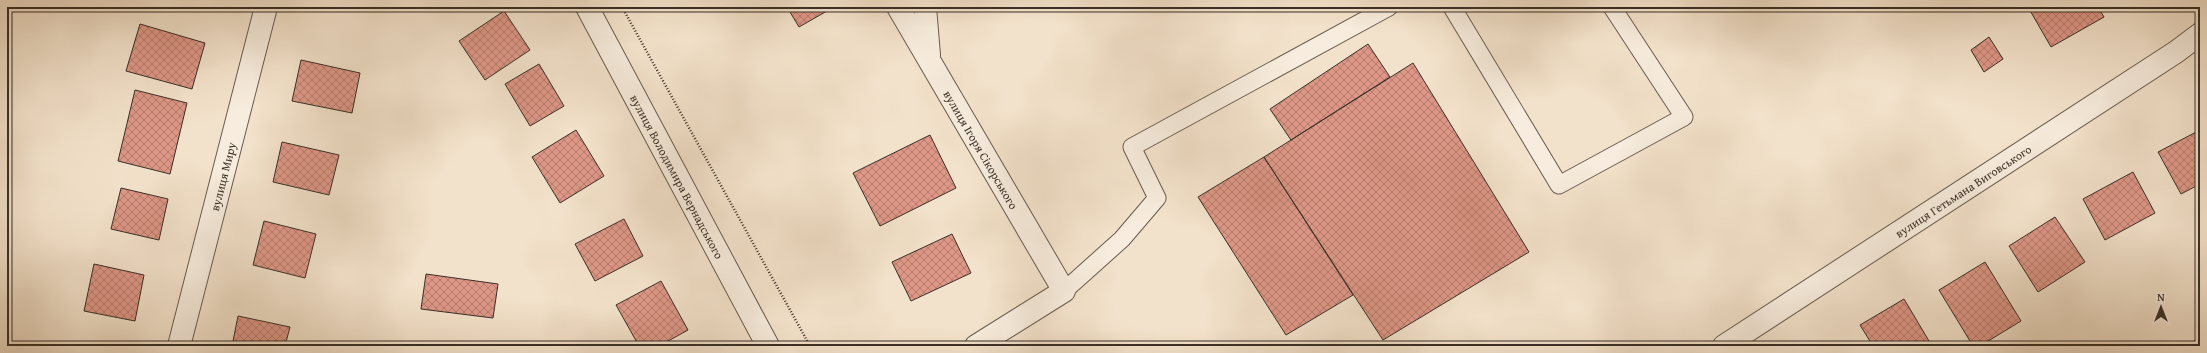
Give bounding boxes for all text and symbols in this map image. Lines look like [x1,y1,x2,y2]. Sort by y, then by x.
street label: вулиця Ігоря Сікорського [940,87,1023,212]
street label: вулиця Володимира Вернадського [627,91,728,262]
street label: вулиця Миру [206,140,239,213]
street label: вулиця Гетьмана Виговського [1891,140,2034,241]
north arrow [2141,287,2181,327]
text: N [2157,289,2165,305]

